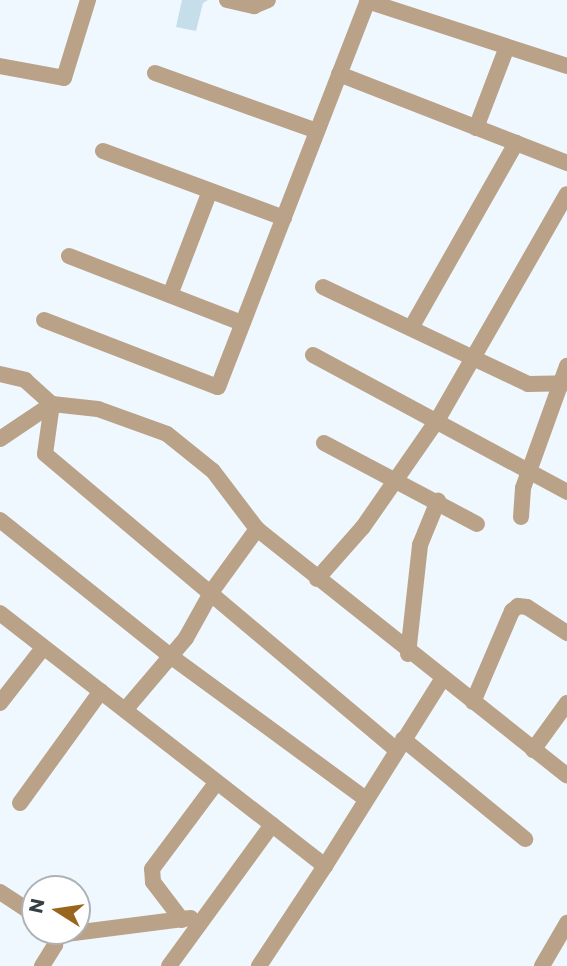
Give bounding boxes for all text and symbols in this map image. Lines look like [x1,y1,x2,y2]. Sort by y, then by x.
north arrow [21,875,91,945]
text: N [22,896,52,916]

